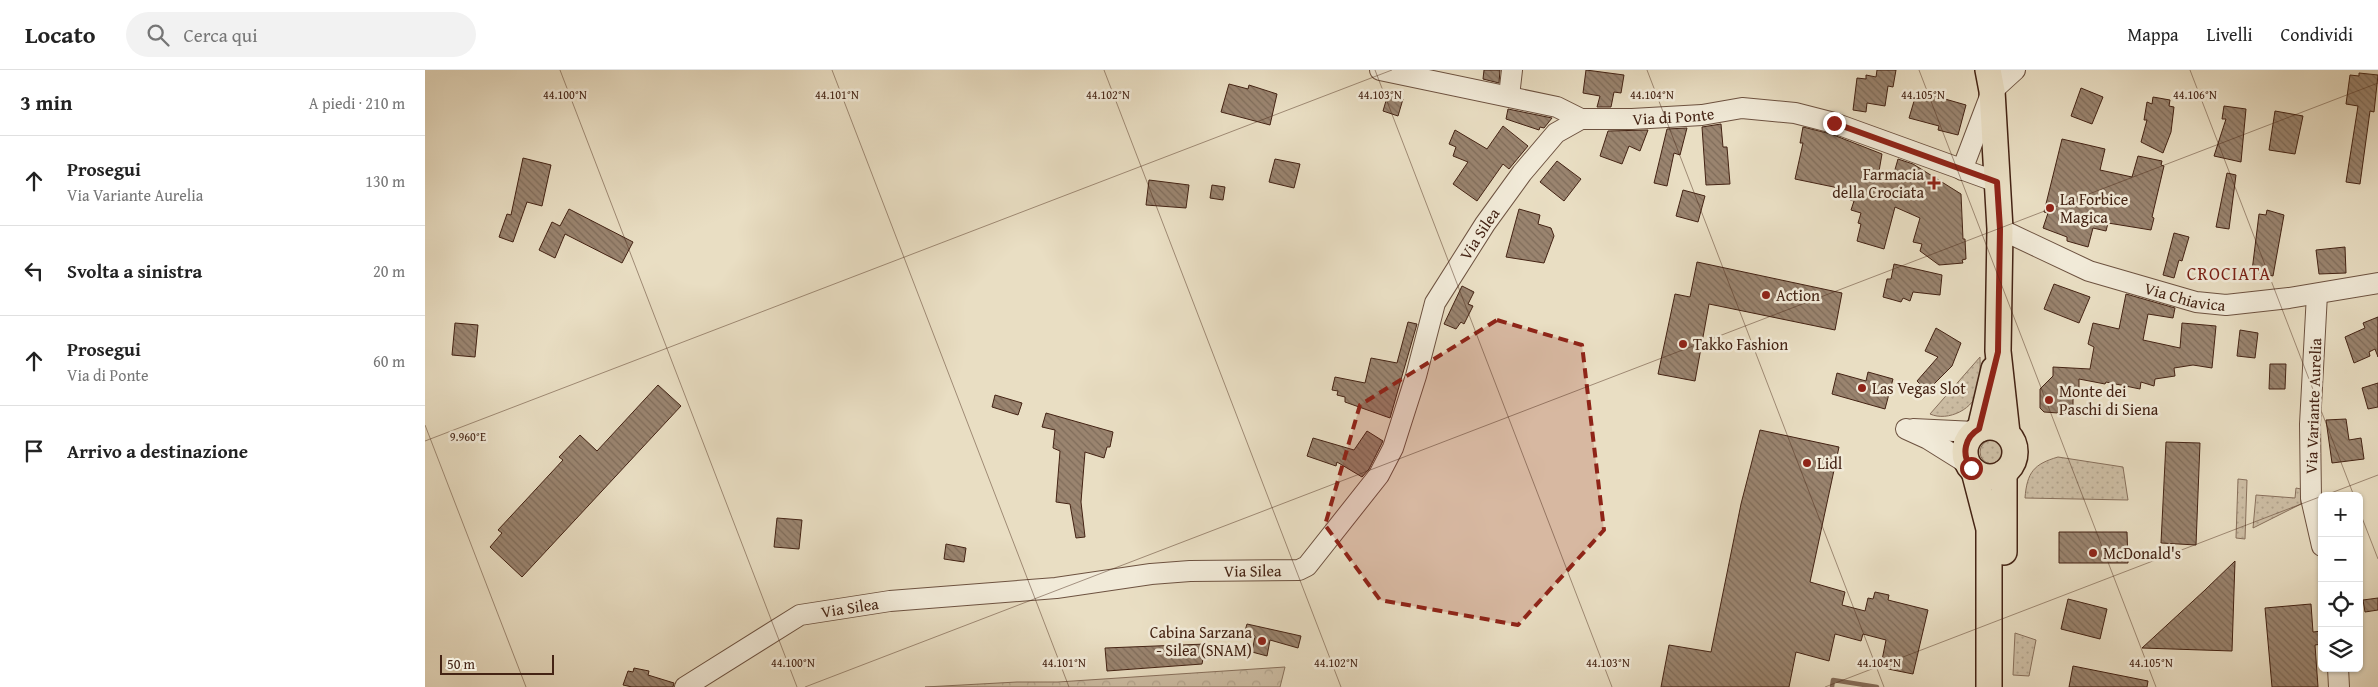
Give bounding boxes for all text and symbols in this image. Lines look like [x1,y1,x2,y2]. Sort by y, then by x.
search box [126,12,476,57]
text: Locato [25,17,96,52]
icon: search [144,21,172,49]
text: Cerca qui [184,21,258,49]
text: Mappa [2127,21,2179,48]
text: Livelli [2207,21,2253,48]
text: Condividi [2281,21,2353,48]
text: 44.100°N [543,86,587,103]
text: 44.101°N [815,86,859,103]
text: 44.102°N [1086,86,1130,103]
text: 44.103°N [1358,86,1402,103]
text: 44.104°N [1630,86,1674,103]
text: 44.105°N [1901,86,1945,103]
text: 44.106°N [2173,86,2217,103]
text: 3 min [20,87,72,118]
text: A piedi · 210 m [309,91,405,115]
street label: Via di Ponte [1632,101,1716,131]
route end [1823,112,1846,135]
text: Prosegui [67,155,141,183]
place label: Farmacia della Crociata [1832,162,1924,204]
icon: ahead [20,167,48,195]
text: 130 m [365,169,405,193]
marker: Farmacia della Crociata [1928,177,1940,189]
text: Via Variante Aurelia [67,183,203,207]
place label: La Forbice Magica [2060,187,2128,229]
street label: Via Silea [1453,202,1505,264]
marker: La Forbice Magica [2044,202,2056,214]
icon: left [20,257,48,285]
text: Svolta a sinistra [67,257,202,285]
text: 20 m [373,259,405,283]
district label: CROCIATA [2187,260,2271,287]
street label: Via Chiavica [2142,276,2227,317]
place label: Action [1776,283,1820,307]
marker: Action [1760,289,1772,301]
place label: Takko Fashion [1693,332,1788,356]
text: Prosegui [67,335,141,363]
street label: Via Variante Aurelia [2299,337,2327,474]
marker: Takko Fashion [1677,338,1689,350]
icon: ahead [20,347,48,375]
text: 60 m [373,349,405,373]
text: Via di Ponte [67,363,149,387]
place label: Las Vegas Slot [1872,376,1966,400]
place label: Monte dei Paschi di Siena [2059,379,2159,421]
marker: Las Vegas Slot [1856,382,1868,394]
marker: Monte dei Paschi di Siena [2043,394,2055,406]
text: 9.960°E [450,428,486,445]
icon: arrive [20,437,48,465]
text: Arrivo a destinazione [67,437,248,465]
place label: Lidl [1817,451,1843,475]
marker: Lidl [1801,457,1813,469]
route start [1960,457,1983,480]
map controls [2318,492,2363,672]
button: + [2318,492,2363,537]
button: − [2318,537,2363,582]
place label: McDonald's [2103,541,2181,565]
marker: McDonald's [2087,547,2099,559]
street label: Via Silea [1223,558,1282,583]
button: locate [2318,582,2363,627]
street label: Via Silea [819,591,881,624]
place label: Cabina Sarzana - Silea (SNAM) [1150,620,1252,662]
button: layers [2318,627,2363,672]
marker: Cabina Sarzana - Silea (SNAM) [1256,635,1268,647]
scale bar [440,652,554,675]
text: 50 m [447,654,475,674]
text: 44.100°N [771,654,815,671]
text: 44.101°N [1042,654,1086,671]
text: 44.102°N [1314,654,1358,671]
text: 44.103°N [1586,654,1630,671]
text: 44.104°N [1857,654,1901,671]
text: 44.105°N [2129,654,2173,671]

